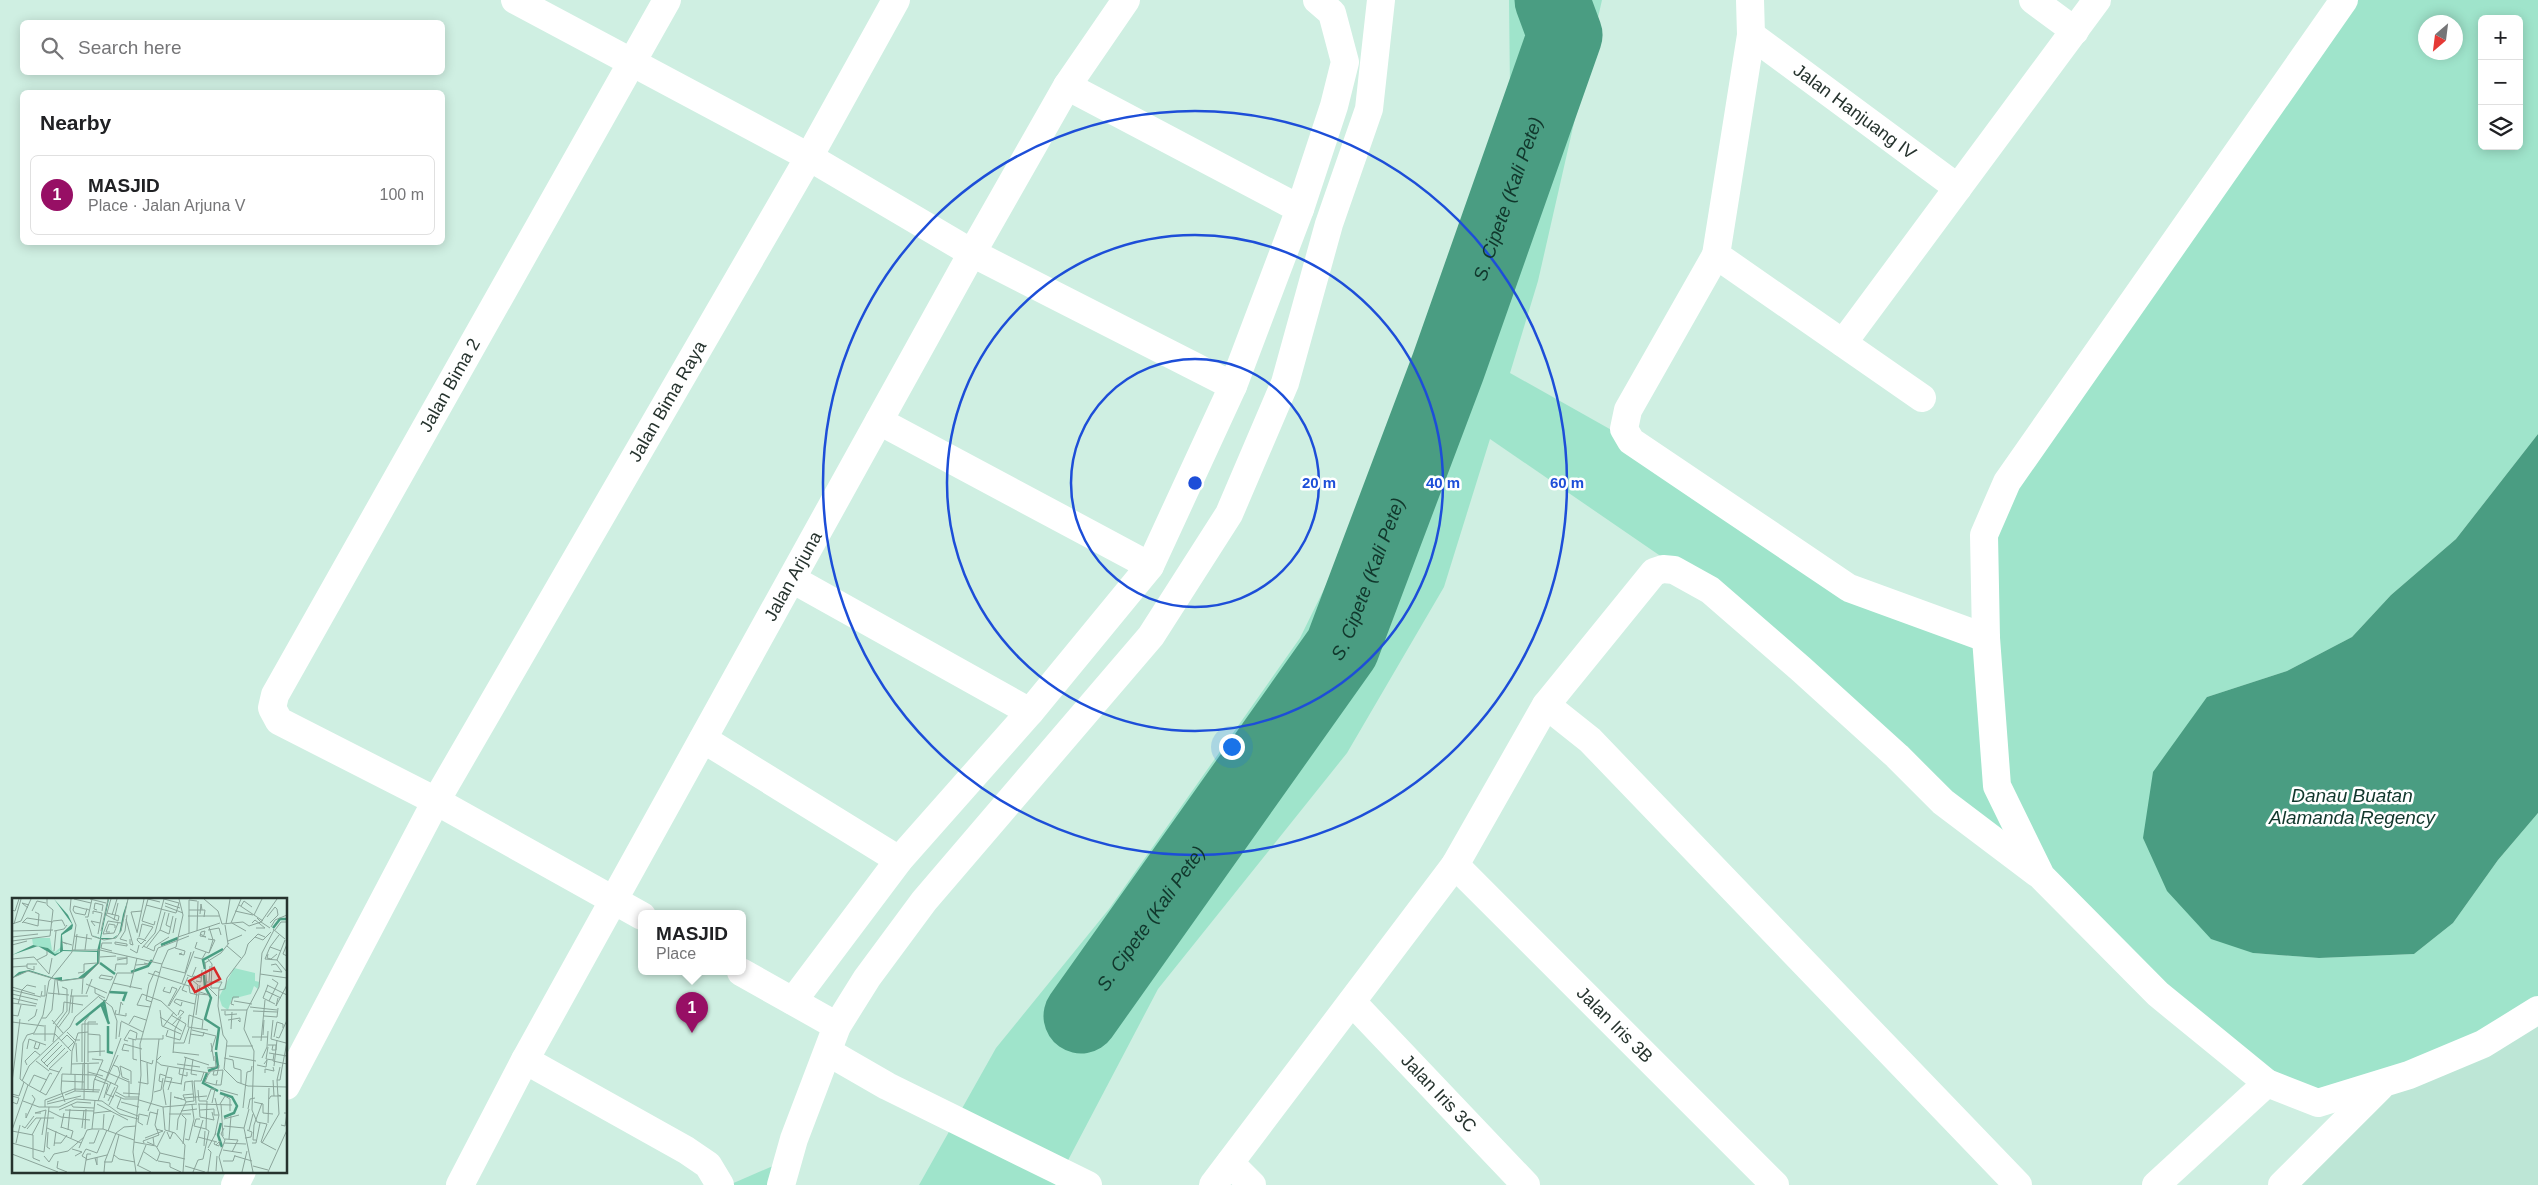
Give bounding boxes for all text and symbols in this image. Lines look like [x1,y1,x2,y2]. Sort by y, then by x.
north arrow [2418,15,2463,60]
map controls [2478,15,2523,150]
button: + [2478,15,2523,60]
search box [20,20,445,75]
icon: search [38,34,66,62]
text: Search here [78,37,182,58]
street label: Jalan Hanjuang IV [1790,60,1920,163]
button: − [2478,60,2523,105]
button: layers [2478,105,2523,150]
text: Nearby [40,111,111,134]
water label: S. Cipete (Kali Pete) [1469,114,1546,283]
text: MASJID [88,175,160,196]
text: 1 [53,186,61,203]
text: 100 m [380,186,424,203]
text: Place · Jalan Arjuna V [88,197,245,214]
street label: Jalan Bima 2 [415,335,484,435]
street label: Jalan Bima Raya [625,337,711,465]
centre of rings [1186,474,1204,492]
text: 20 m [1302,474,1336,491]
text: 40 m [1426,474,1460,491]
text: 60 m [1550,474,1584,491]
water label: S. Cipete (Kali Pete) [1326,495,1408,664]
street label: Jalan Arjuna [760,527,826,624]
your location [1219,734,1245,760]
water label: Danau Buatan Alamanda Regency [2268,785,2436,828]
water label: S. Cipete (Kali Pete) [1092,842,1209,994]
inset map [12,898,288,1172]
popup [638,910,746,975]
text: MASJID [656,923,728,944]
text: Place [656,945,696,962]
street label: Jalan Iris 3B [1573,983,1657,1067]
pin: 1 [676,992,708,1033]
street label: Jalan Iris 3C [1397,1050,1481,1136]

